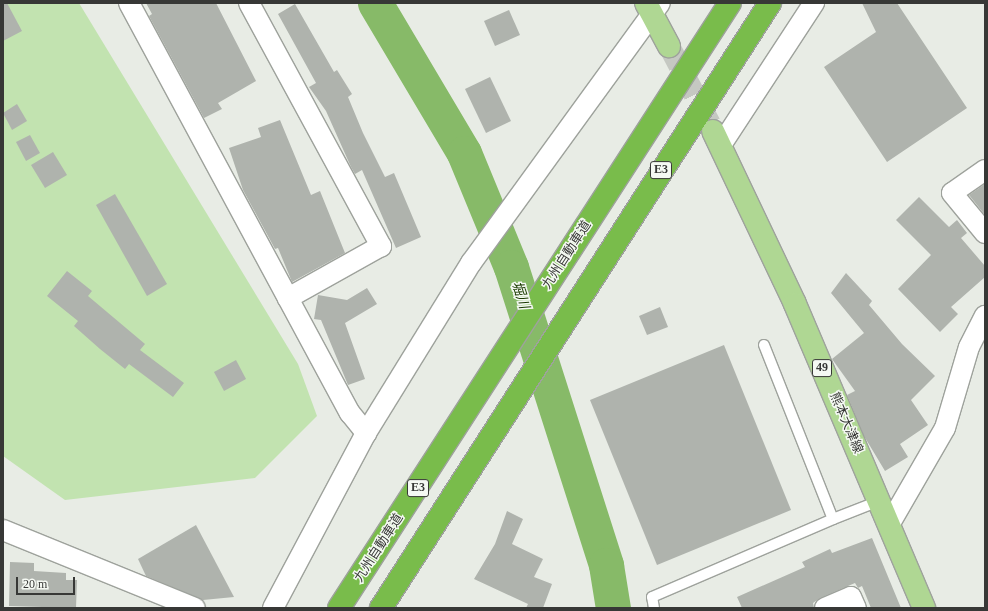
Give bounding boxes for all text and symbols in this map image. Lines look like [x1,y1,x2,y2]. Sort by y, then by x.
road number: E3 [649,160,673,180]
street label: 九州自動車道 [539,218,595,292]
water label: 堀川 [508,279,532,311]
road number: 49 [812,358,832,378]
street label: 熊本大津線 [826,390,866,456]
road number: E3 [406,478,430,498]
street label: 九州自動車道 [351,511,407,585]
scale bar [18,569,77,595]
text: 20 m [23,577,47,591]

